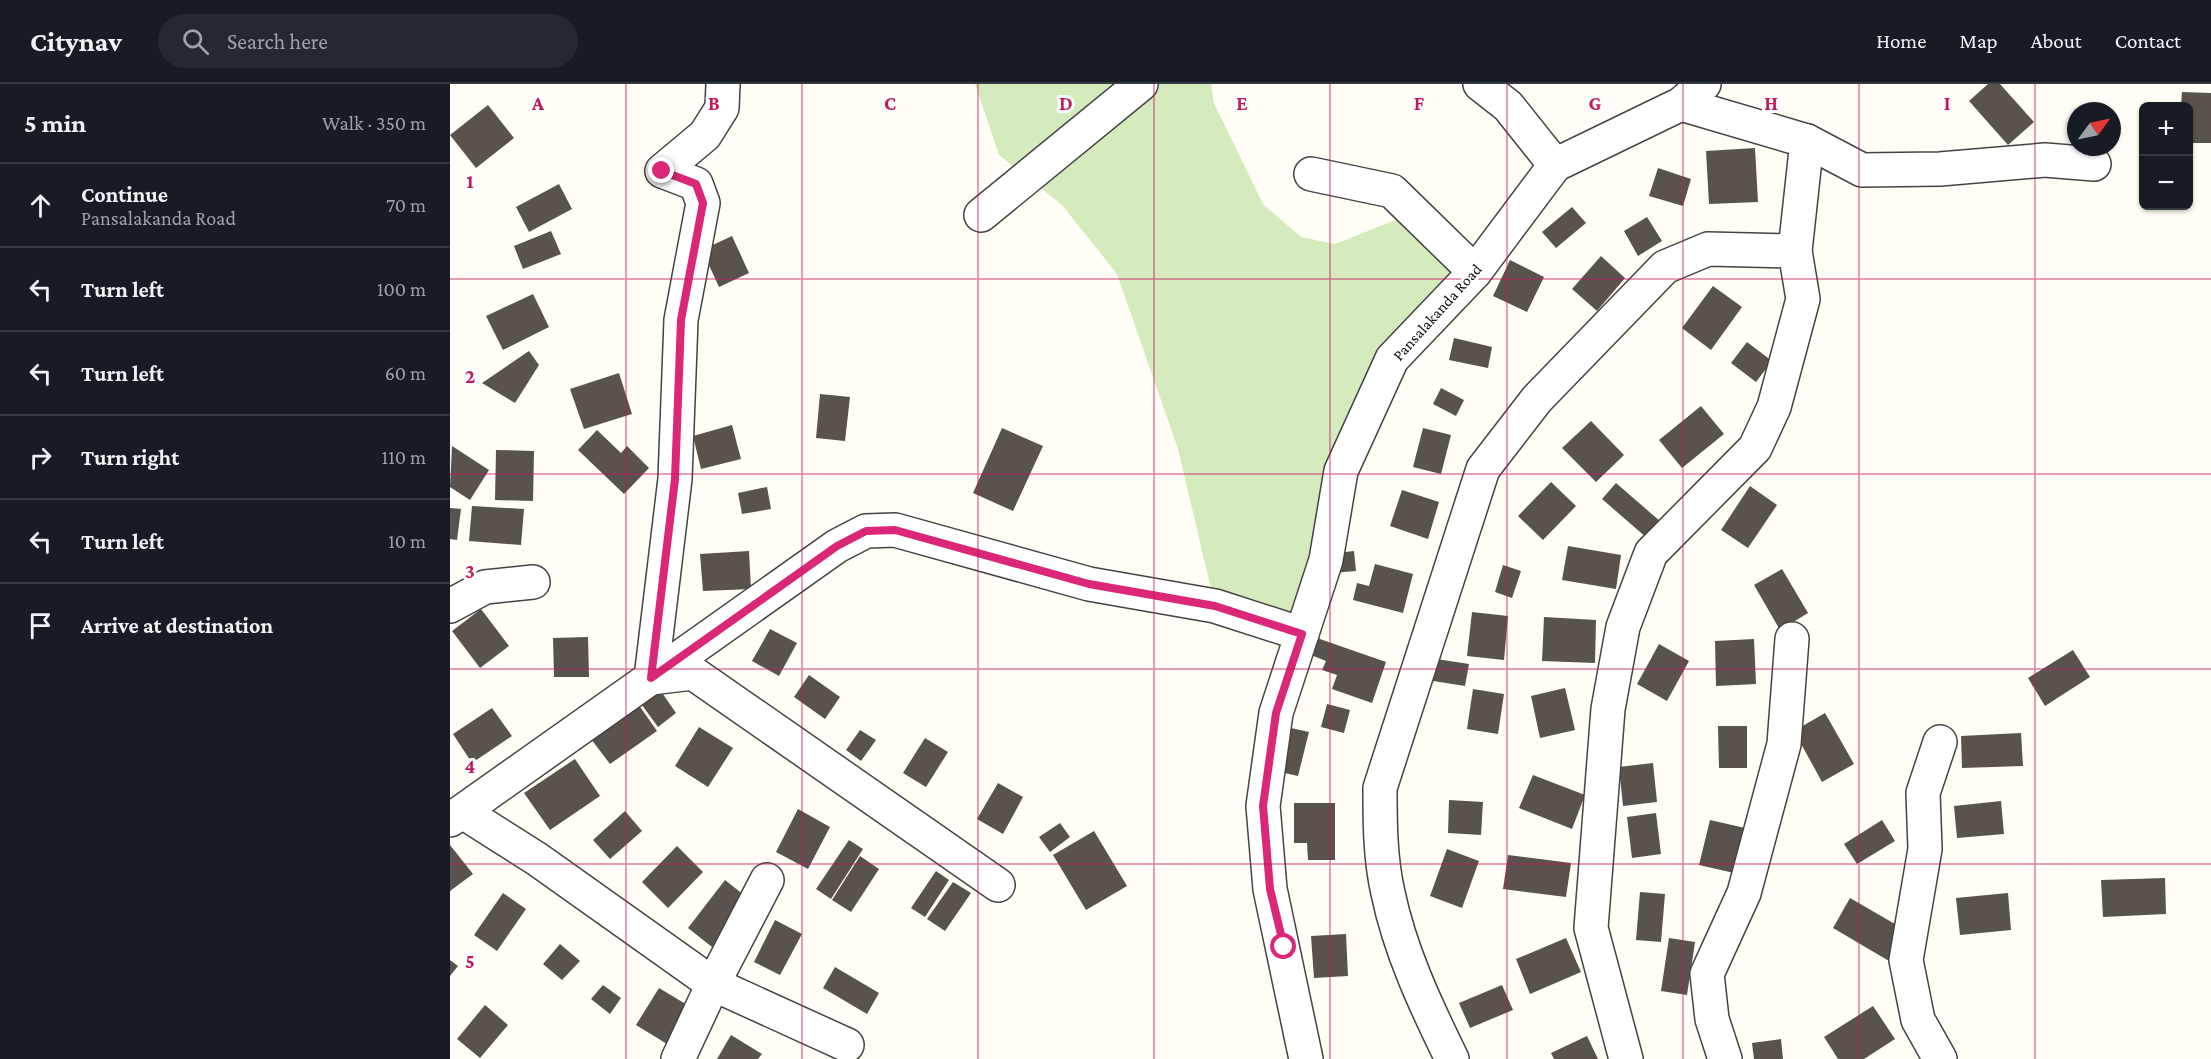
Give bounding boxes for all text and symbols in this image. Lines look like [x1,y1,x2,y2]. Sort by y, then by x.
search box [158,14,578,68]
icon: search [179,25,212,58]
text: Citynav [30,26,122,57]
text: Search here [227,29,328,54]
text: Home [1876,29,1926,53]
text: Map [1959,29,1998,53]
text: About [2031,29,2082,53]
text: Contact [2115,29,2181,53]
text: A [531,92,545,114]
text: B [708,92,720,114]
text: C [884,92,896,114]
text: D [1059,92,1073,114]
text: E [1236,92,1248,114]
text: F [1414,92,1425,114]
text: G [1589,92,1602,114]
text: H [1764,92,1778,114]
text: I [1944,92,1951,114]
north arrow [2067,102,2121,156]
map controls [2139,102,2193,210]
button: + [2139,102,2193,156]
text: 5 min [24,109,86,138]
text: Walk · 350 m [322,112,426,134]
button: − [2139,156,2193,210]
route end [648,157,674,183]
text: 1 [466,170,474,192]
text: Continue [81,182,168,207]
icon: ahead [24,189,57,222]
text: 70 m [386,194,426,216]
text: Pansalakanda Road [81,207,236,229]
street label: Pansalakanda Road [1389,260,1485,364]
icon: left [24,273,57,306]
text: Turn left [81,277,164,302]
text: 100 m [377,278,426,300]
icon: left [24,357,57,390]
text: Turn left [81,361,164,386]
text: 60 m [385,362,426,384]
text: 2 [465,365,475,387]
icon: right [24,441,57,474]
text: Turn right [81,445,179,470]
text: 110 m [382,446,426,468]
icon: left [24,525,57,558]
text: Turn left [81,529,164,554]
text: 10 m [388,530,426,552]
text: 3 [465,560,475,582]
icon: arrive [24,609,57,642]
text: Arrive at destination [81,613,273,638]
text: 4 [465,755,476,777]
route start [1270,933,1296,959]
text: 5 [465,950,475,972]

